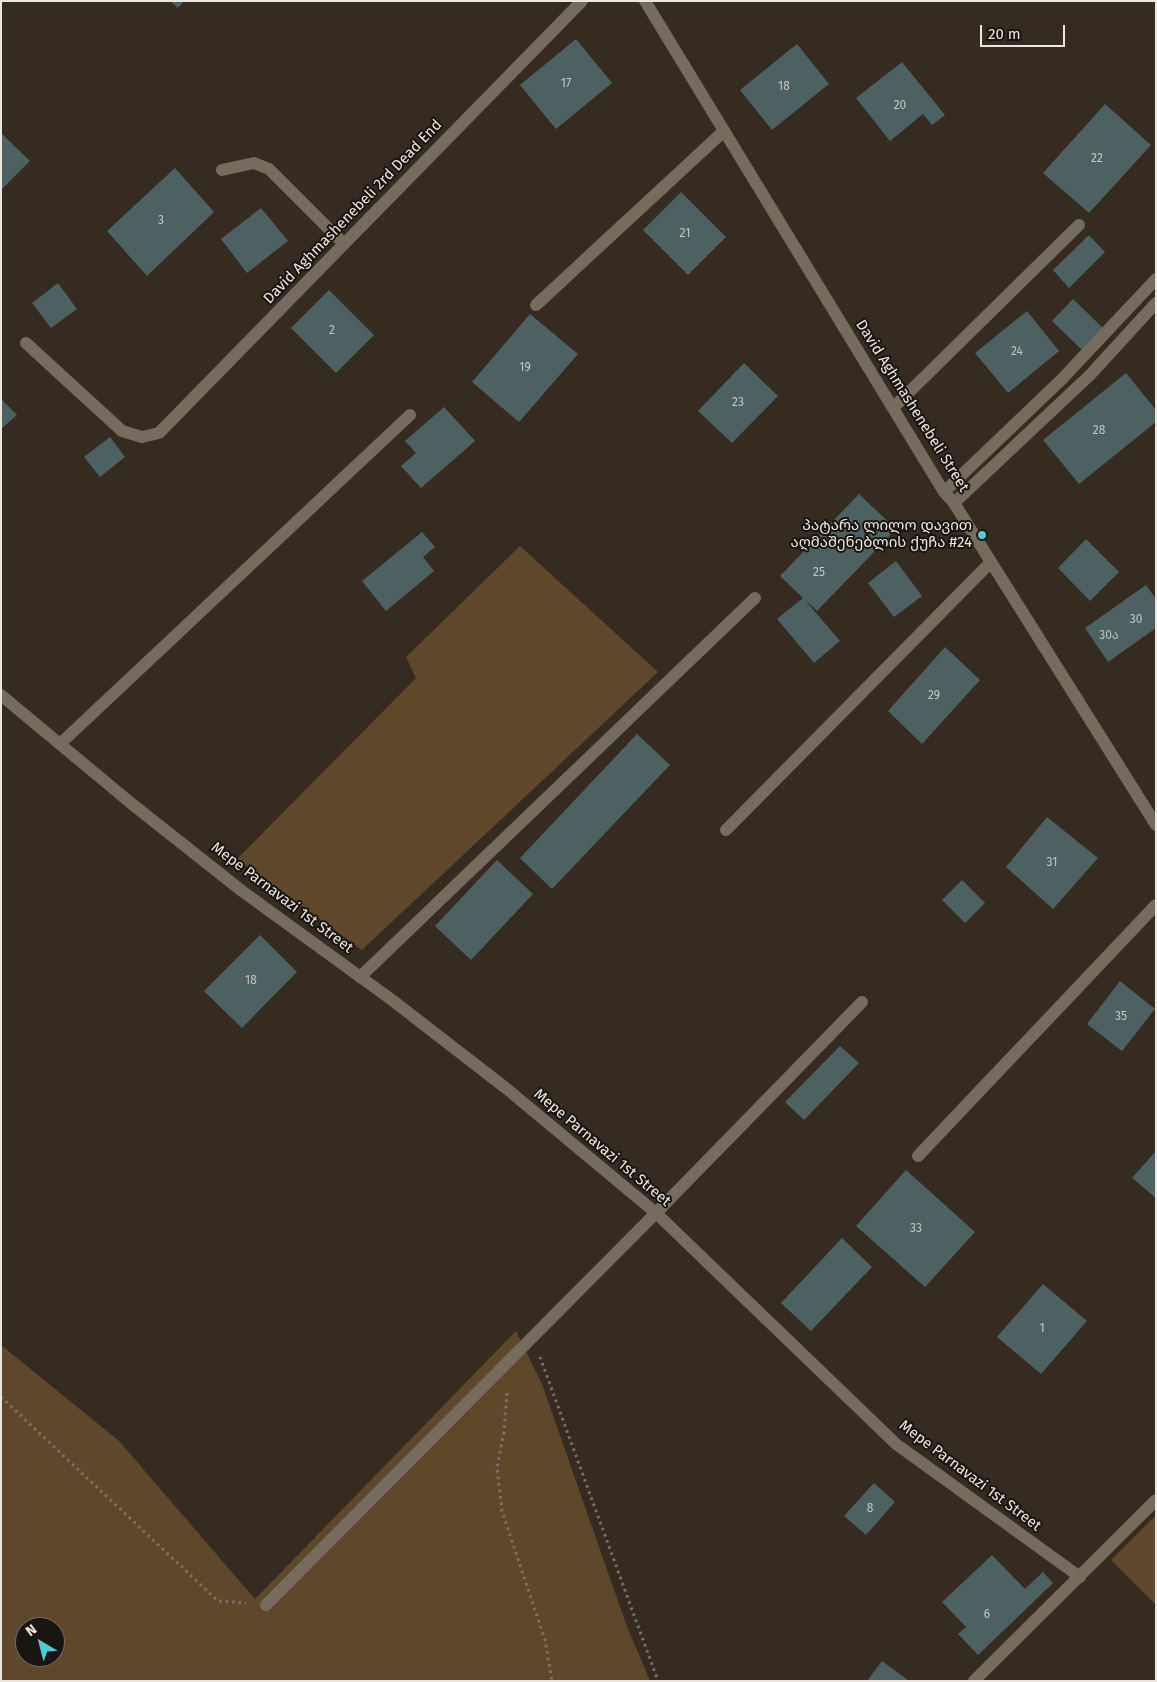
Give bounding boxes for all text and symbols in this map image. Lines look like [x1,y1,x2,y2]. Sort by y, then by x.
scale bar [982,15,1067,47]
text: 20 m [988,25,1021,43]
house number: 17 [561,77,571,91]
house number: 18 [778,80,790,94]
house number: 20 [894,99,906,113]
street label: David Aghmashenebeli 2rd Dead End [260,116,446,308]
house number: 22 [1091,152,1103,166]
house number: 3 [158,214,164,228]
house number: 21 [680,227,690,241]
street label: David Aghmashenebeli Street [852,317,972,495]
house number: 2 [329,324,335,338]
house number: 24 [1011,345,1023,359]
house number: 19 [519,361,531,375]
house number: 23 [732,396,744,410]
house number: 28 [1093,424,1105,438]
place label: პატარა ლილო დავით აღმაშენებლის ქუჩა #24 [790,517,972,552]
marker: პატარა ლილო დავით აღმაშენებლის ქუჩა #24 [976,529,988,541]
house number: 25 [813,566,825,580]
house number: 30 [1130,613,1142,627]
house number: 30ა [1099,629,1119,643]
house number: 29 [928,689,940,703]
street label: Mepe Parnavazi 1st Street [207,839,357,957]
house number: 31 [1047,856,1057,870]
house number: 18 [245,974,257,988]
house number: 35 [1115,1010,1127,1024]
street label: Mepe Parnavazi 1st Street [530,1085,674,1211]
house number: 33 [910,1222,922,1236]
house number: 1 [1039,1322,1045,1336]
street label: Mepe Parnavazi 1st Street [895,1417,1045,1535]
house number: 8 [867,1502,873,1516]
house number: 6 [984,1608,990,1622]
north arrow [15,1617,65,1667]
text: N [22,1621,40,1640]

